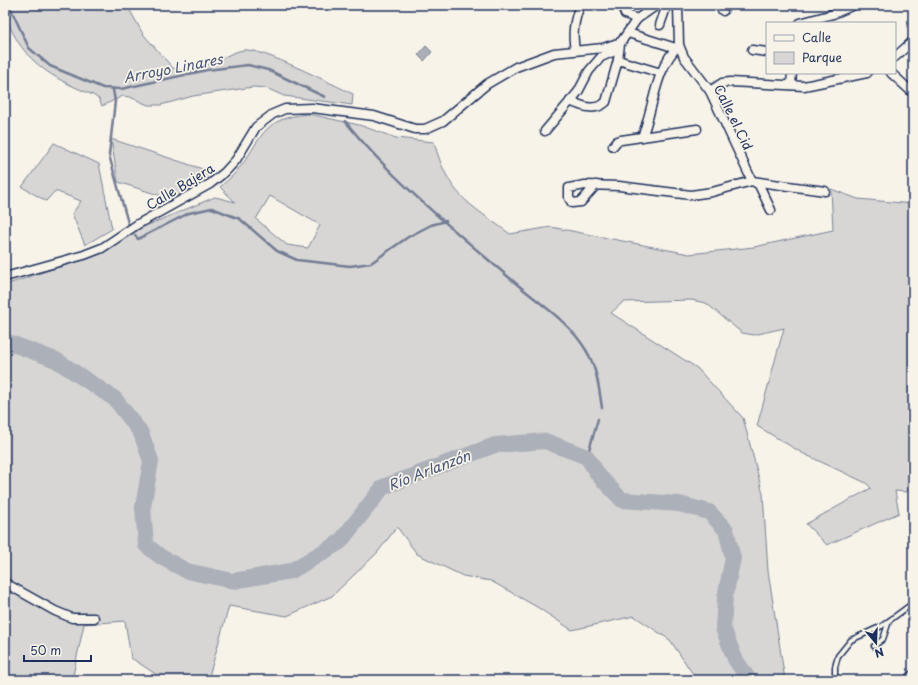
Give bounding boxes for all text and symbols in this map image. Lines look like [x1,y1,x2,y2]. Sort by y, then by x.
legend [766,22,896,74]
text: Calle [802,28,832,46]
water label: Arroyo Linares [122,48,226,88]
text: Parque [802,48,842,66]
street label: Calle el Cid [710,81,758,153]
street label: Calle Bajera [142,158,218,214]
water label: Río Arlanzón [385,444,474,495]
north arrow [856,623,896,663]
scale bar [24,637,91,663]
text: 50 m [30,641,61,659]
text: N [872,643,886,662]

